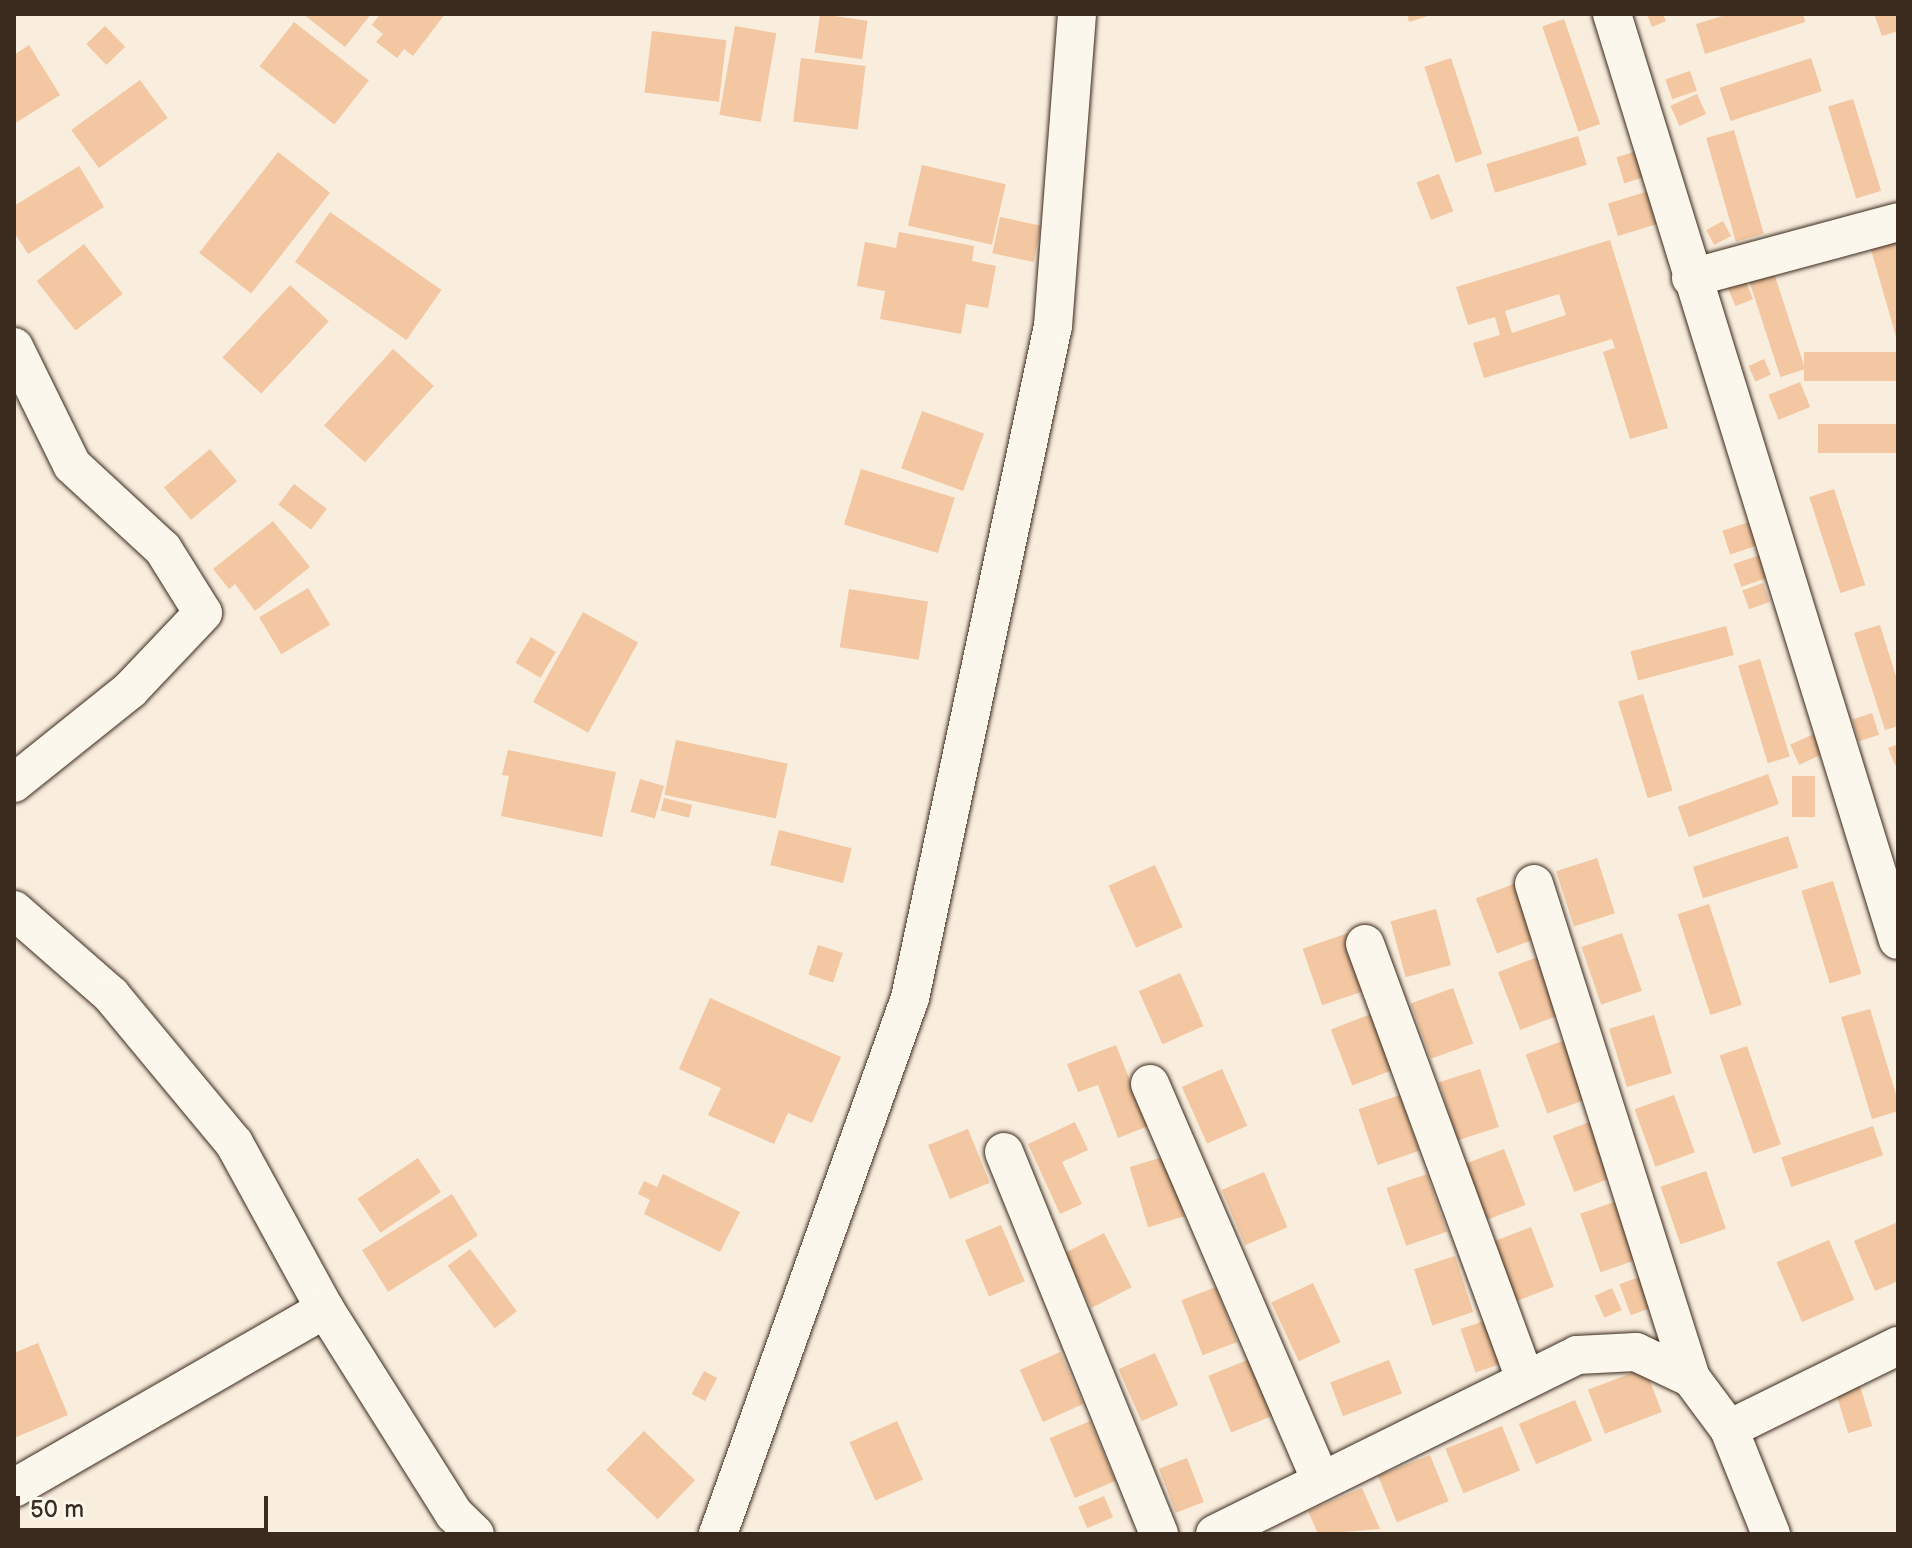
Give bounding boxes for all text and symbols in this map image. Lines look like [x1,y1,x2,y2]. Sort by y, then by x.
scale bar [20,1480,272,1530]
text: 50 m [30,1495,84,1524]

